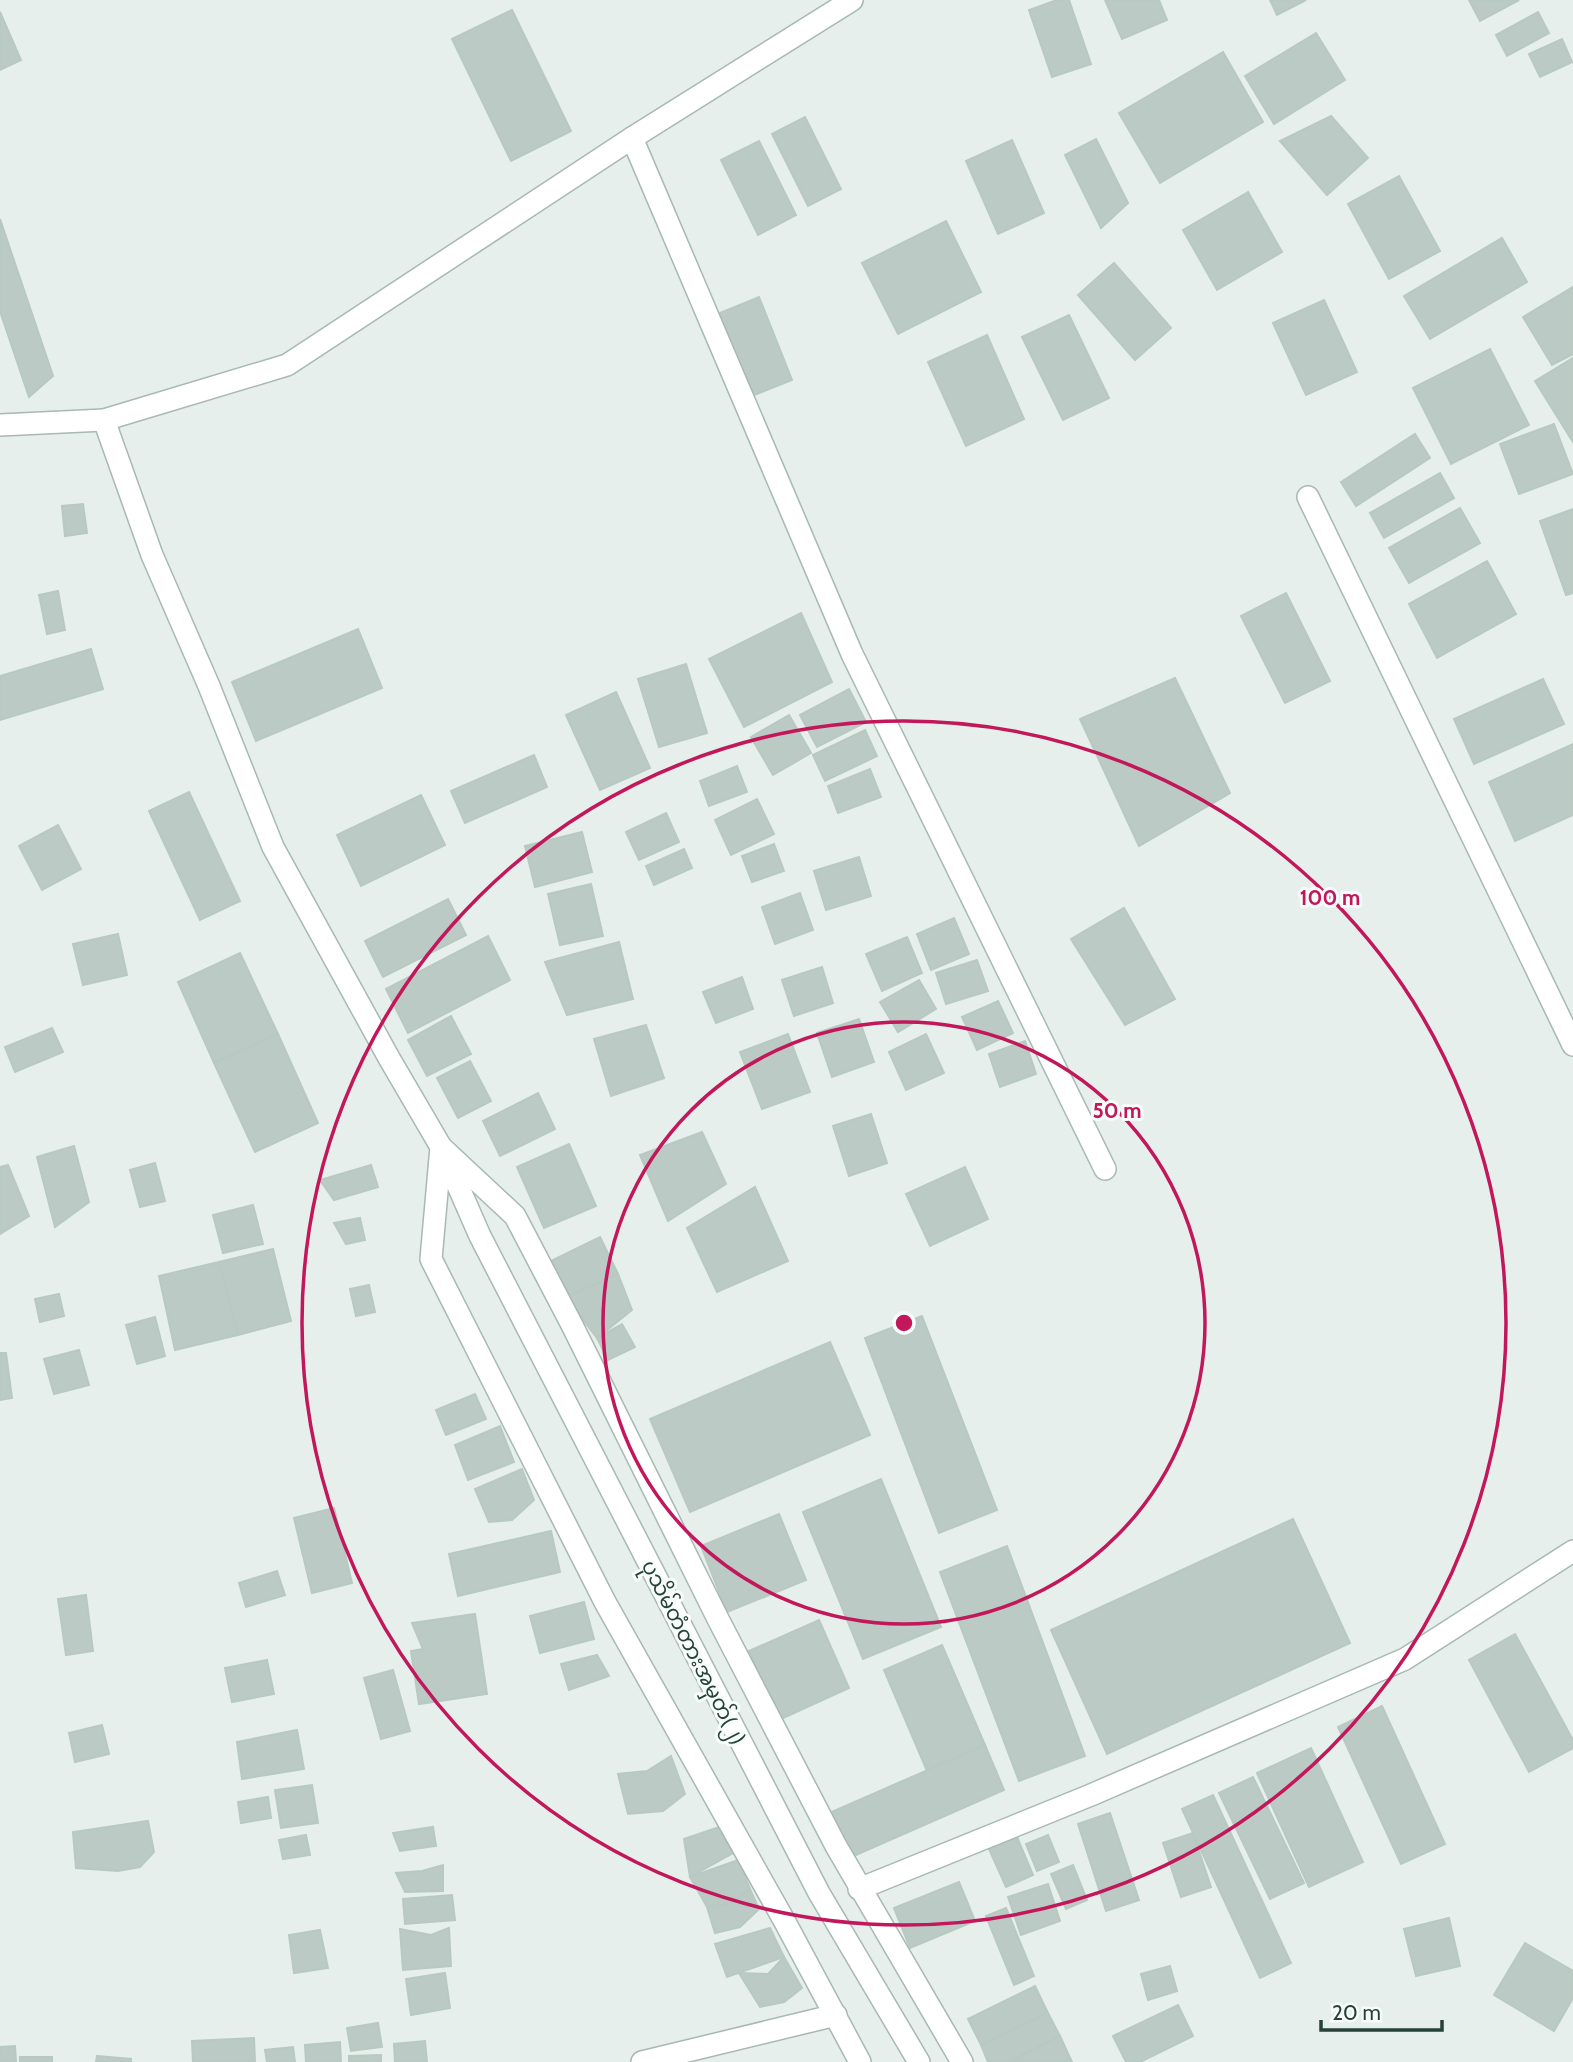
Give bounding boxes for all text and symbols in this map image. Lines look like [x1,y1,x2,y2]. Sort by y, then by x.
text: 100 m [1300,885,1360,910]
text: 50 m [1092,1098,1142,1123]
centre of rings [892,1311,916,1335]
street label: ပုသိမ်တံတားအမှတ်(၂) [632,1554,754,1751]
scale bar [1321,1988,1442,2032]
text: 20 m [1332,2000,1381,2025]

